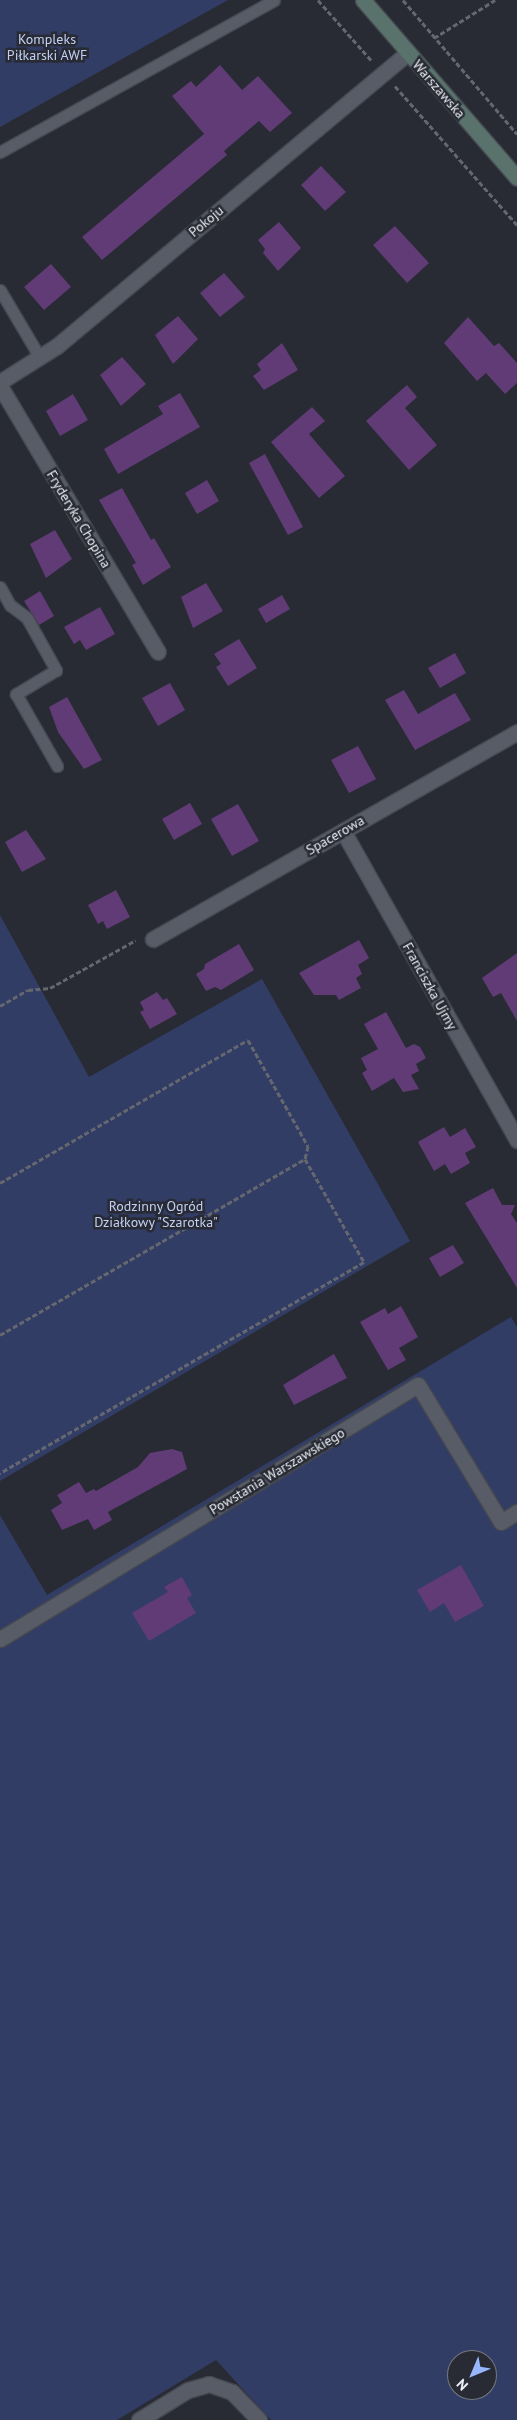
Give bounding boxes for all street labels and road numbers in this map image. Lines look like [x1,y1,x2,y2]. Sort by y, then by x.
street label: Warszawska [409,56,469,122]
street label: Pokoju [185,202,227,240]
street label: Fryderyka Chopina [43,467,115,571]
street label: Spacerowa [303,812,367,858]
street label: Franciszka Ujmy [399,940,461,1032]
street label: Powstania Warszawskiego [206,1424,348,1518]

